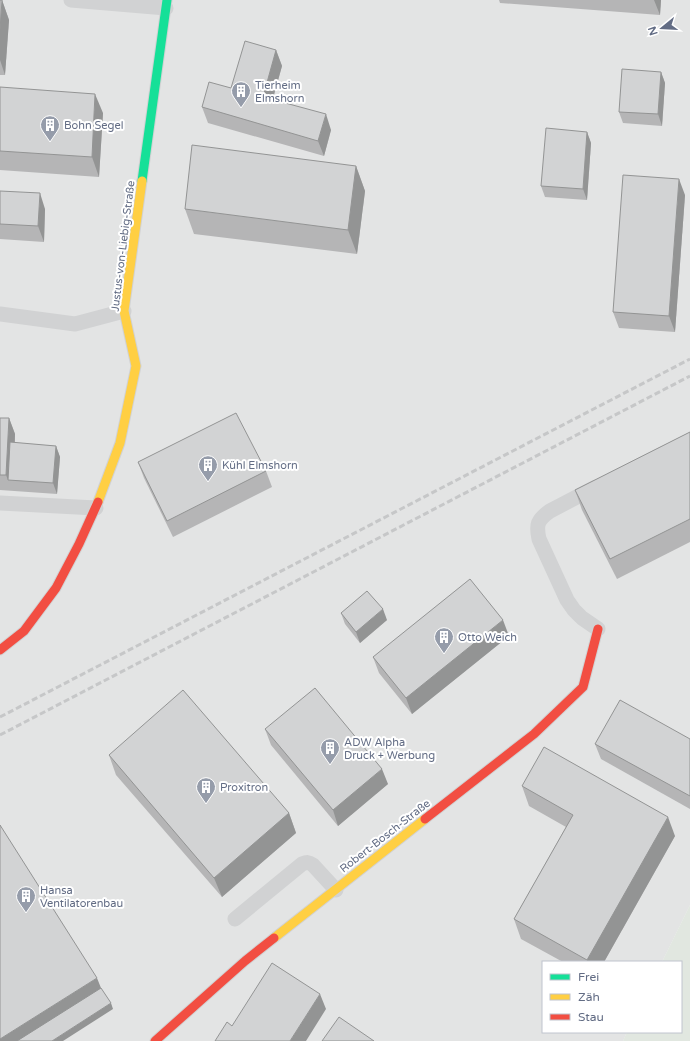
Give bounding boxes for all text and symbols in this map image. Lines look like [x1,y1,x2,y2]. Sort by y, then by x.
north arrow [642,8,682,48]
text: N [645,25,661,37]
place label: Tierheim Elmshorn [255,79,304,105]
building icon: Tierheim Elmshorn [230,80,252,108]
building icon: Bohn Segel [39,114,61,142]
place label: Bohn Segel [64,119,123,132]
street label: Justus-von-Liebig-Straße [109,180,137,312]
building icon: Kühl Elmshorn [197,454,219,482]
place label: Kühl Elmshorn [222,459,298,472]
building icon: Otto Weich [433,626,455,654]
place label: Otto Weich [458,631,517,644]
place label: ADW Alpha Druck + Werbung [344,736,435,762]
building icon: ADW Alpha Druck + Werbung [319,737,341,765]
building icon: Proxitron [195,776,217,804]
place label: Proxitron [220,781,268,794]
street label: Robert-Bosch-Straße [337,797,433,875]
place label: Hansa Ventilatorenbau [40,884,123,910]
building icon: Hansa Ventilatorenbau [15,885,37,913]
legend [542,961,682,1033]
text: Frei [578,970,599,984]
text: Zäh [578,990,600,1004]
text: Stau [578,1010,604,1024]

